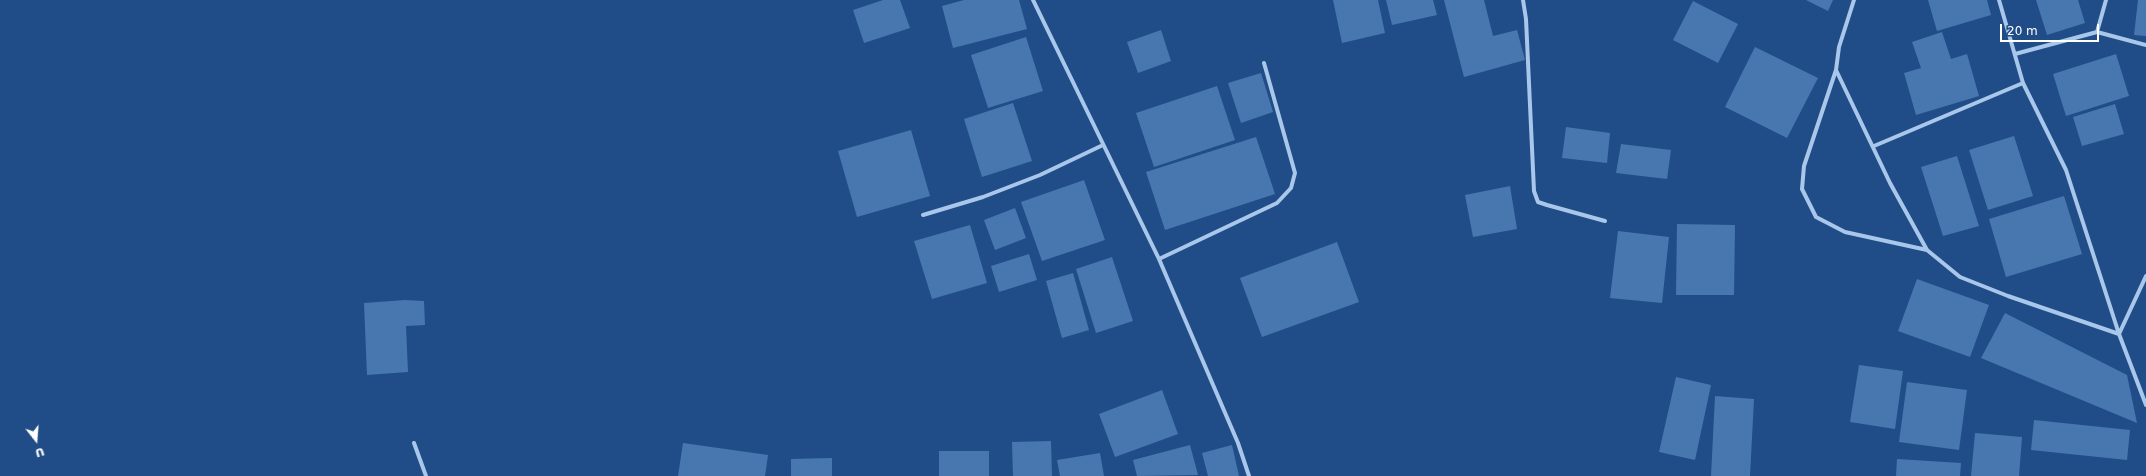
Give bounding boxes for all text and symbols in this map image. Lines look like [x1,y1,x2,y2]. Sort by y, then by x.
scale bar [2002,16,2101,42]
text: 20 m [2007,24,2038,38]
north arrow [16,420,56,460]
text: U [33,444,46,459]

